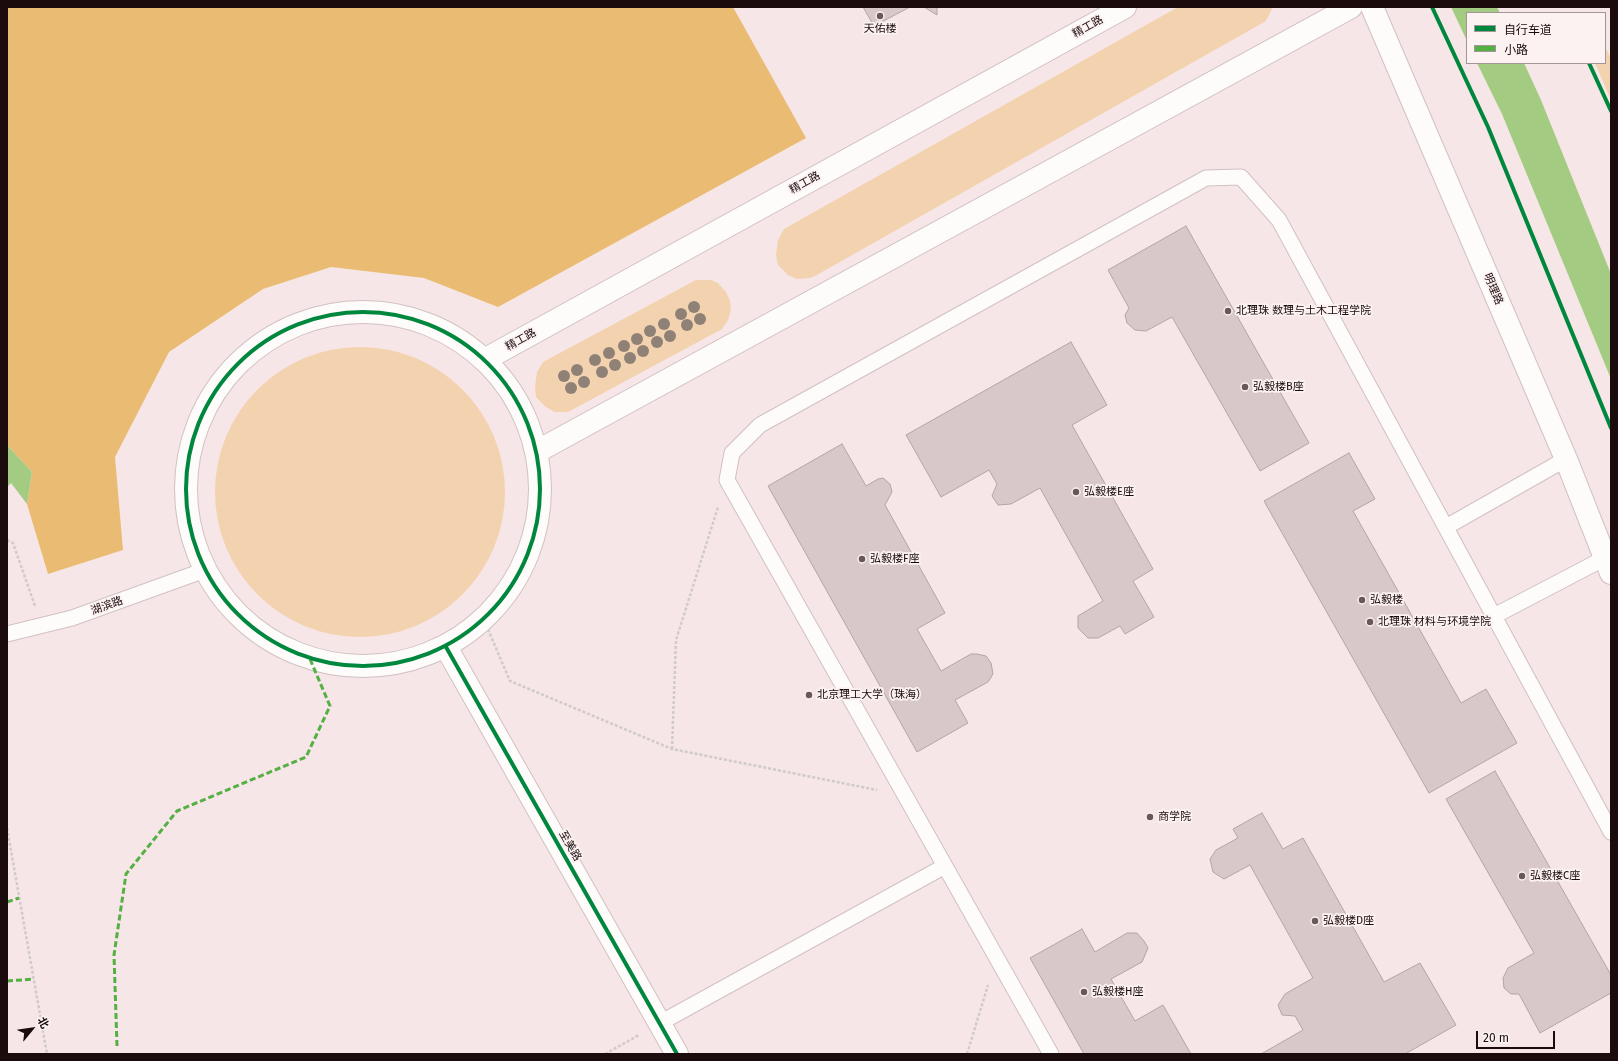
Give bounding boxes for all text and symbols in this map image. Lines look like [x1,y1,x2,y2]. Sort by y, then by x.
marker: 天佑楼 [875,11,885,21]
legend [1466,12,1606,64]
street label: 精工路 [1070,13,1106,41]
place label: 天佑楼 [864,22,896,36]
text: 自行车道 [1504,23,1552,37]
text: 小路 [1504,43,1528,57]
street label: 精工路 [787,169,823,197]
street label: 明理路 [1480,271,1506,307]
place label: 北理珠 数理与土木工程学院 [1236,304,1371,318]
marker: 北理珠 数理与土木工程学院 [1223,306,1233,316]
street label: 精工路 [503,326,539,354]
place label: 弘毅楼B座 [1253,380,1304,394]
marker: 弘毅楼B座 [1240,382,1250,392]
place label: 弘毅楼E座 [1084,485,1134,499]
marker: 弘毅楼E座 [1071,487,1081,497]
place label: 弘毅楼F座 [870,552,919,566]
marker: 弘毅楼F座 [857,554,867,564]
place label: 弘毅楼 [1370,593,1403,607]
street label: 湖滨路 [89,594,125,618]
marker: 弘毅楼 [1357,595,1367,605]
place label: 北理珠 材料与环境学院 [1378,615,1491,629]
marker: 北理珠 材料与环境学院 [1365,617,1375,627]
place label: 北京理工大学（珠海） [817,688,927,702]
marker: 北京理工大学（珠海） [804,690,814,700]
place label: 商学院 [1158,810,1191,824]
marker: 商学院 [1145,812,1155,822]
street label: 至美路 [556,828,584,864]
place label: 弘毅楼C座 [1530,869,1580,883]
marker: 弘毅楼C座 [1517,871,1527,881]
place label: 弘毅楼D座 [1323,914,1374,928]
marker: 弘毅楼D座 [1310,916,1320,926]
place label: 弘毅楼H座 [1092,985,1143,999]
marker: 弘毅楼H座 [1079,987,1089,997]
north arrow [12,1009,52,1049]
text: 北 [35,1015,51,1031]
scale bar [1478,1023,1557,1049]
text: 20 m [1483,1031,1509,1045]

